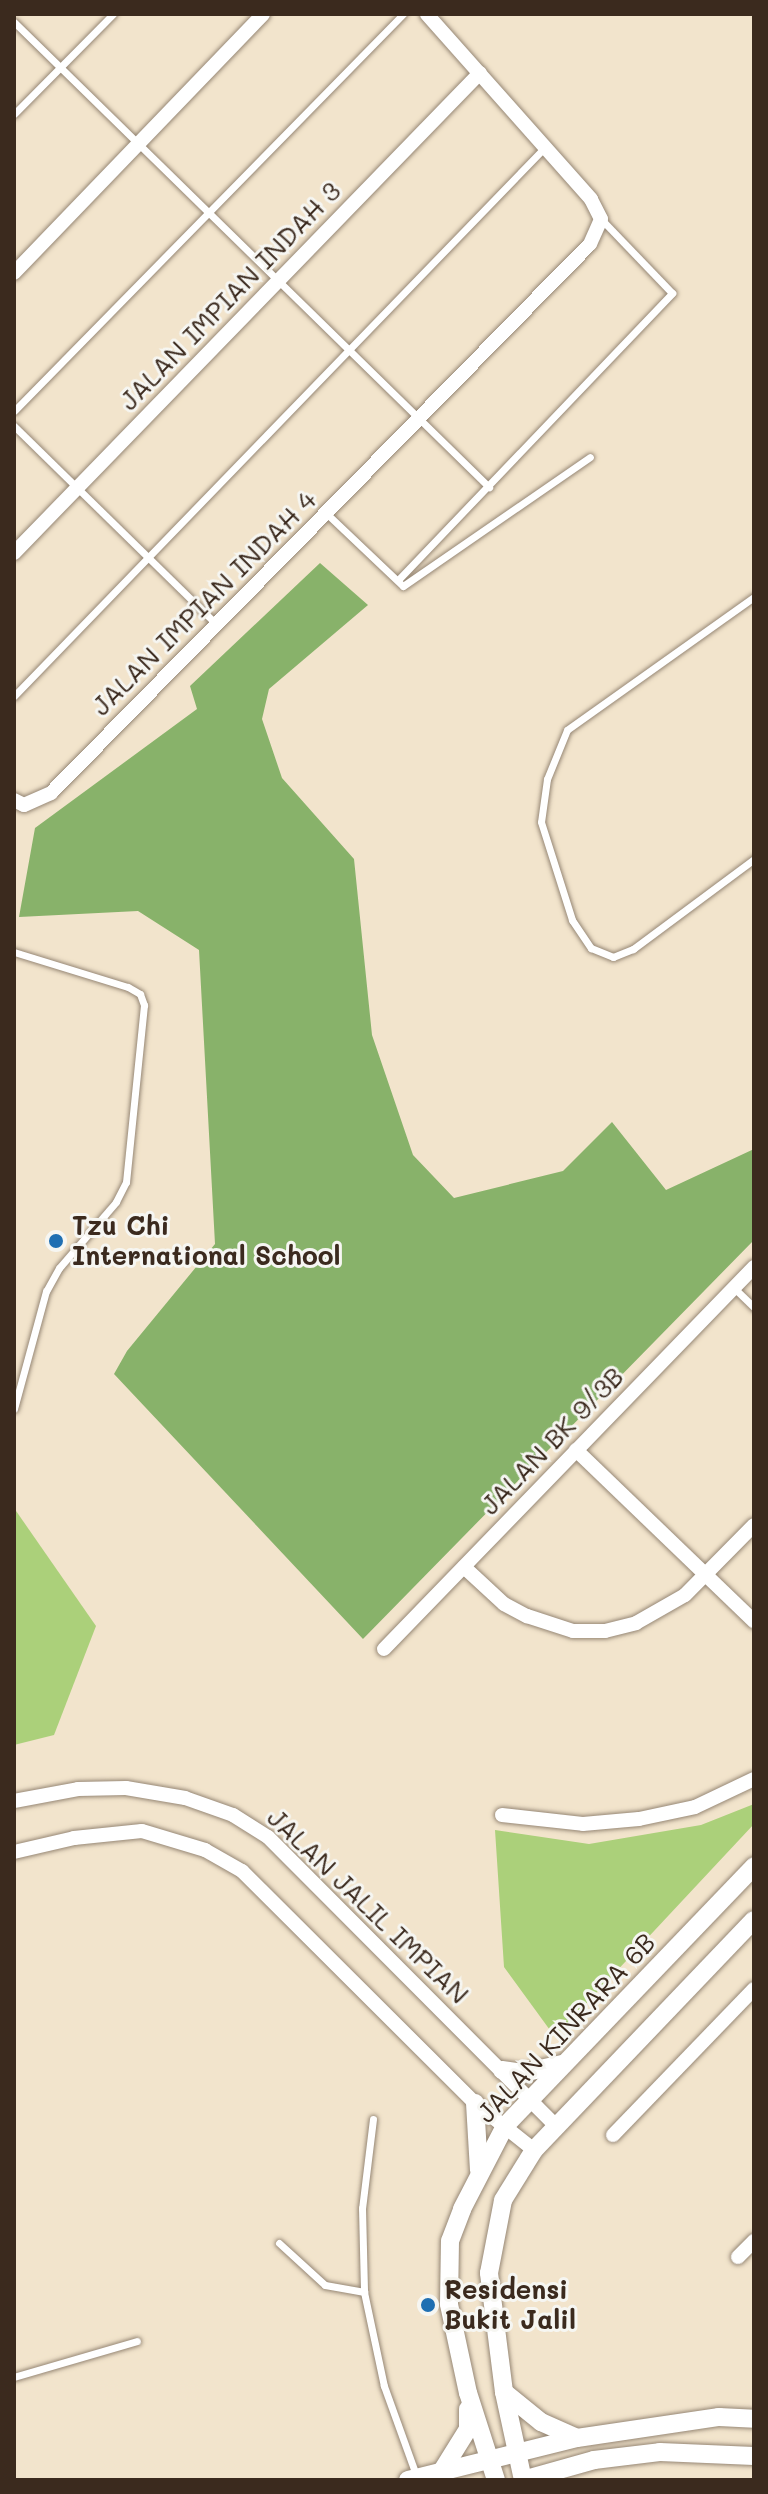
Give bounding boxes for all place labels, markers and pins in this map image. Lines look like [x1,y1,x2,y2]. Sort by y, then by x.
place label: Tzu Chi International School [72,1210,341,1272]
marker: Tzu Chi International School [47,1232,65,1250]
place label: Residensi Bukit Jalil [444,2274,576,2336]
marker: Residensi Bukit Jalil [419,2296,437,2314]

